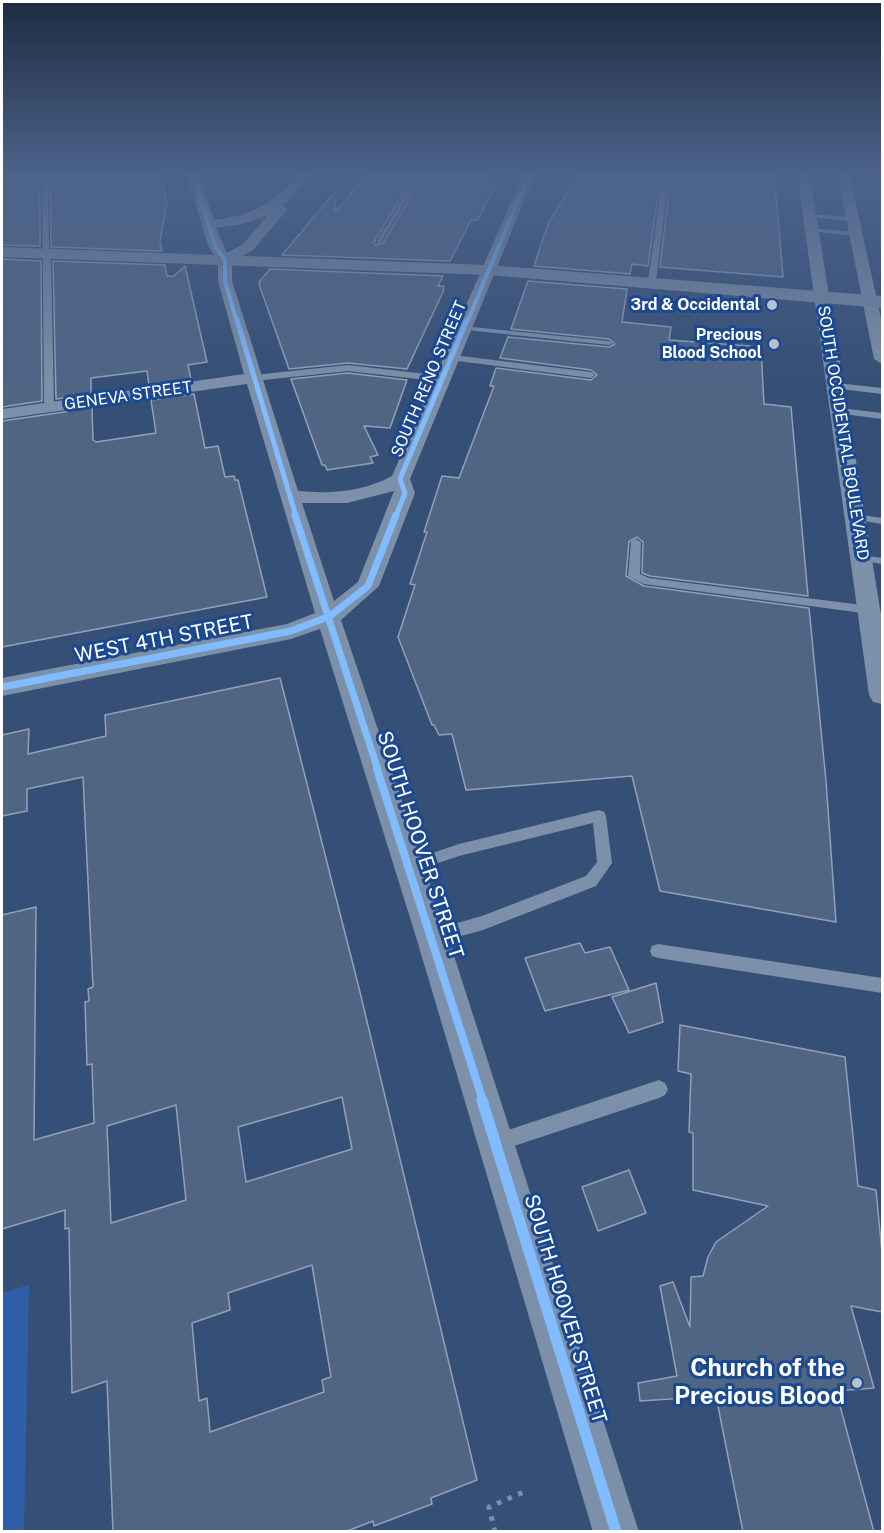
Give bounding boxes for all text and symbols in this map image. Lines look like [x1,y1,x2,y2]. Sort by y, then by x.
place label: 3rd & Occidental [631,295,760,315]
street label: SOUTH RENO STREET [387,298,471,460]
marker: 3rd & Occidental [765,298,779,312]
street label: SOUTH OCCIDENTAL BOULEVARD [813,304,873,562]
place label: Precious Blood School [662,325,762,363]
marker: Precious Blood School [767,337,781,351]
street label: GENEVA STREET [63,378,193,414]
street label: WEST 4TH STREET [73,610,255,668]
street label: SOUTH HOOVER STREET [372,728,468,962]
street label: SOUTH HOOVER STREET [519,1192,611,1426]
place label: Church of the Precious Blood [674,1355,845,1411]
marker: Church of the Precious Blood [850,1376,864,1390]

